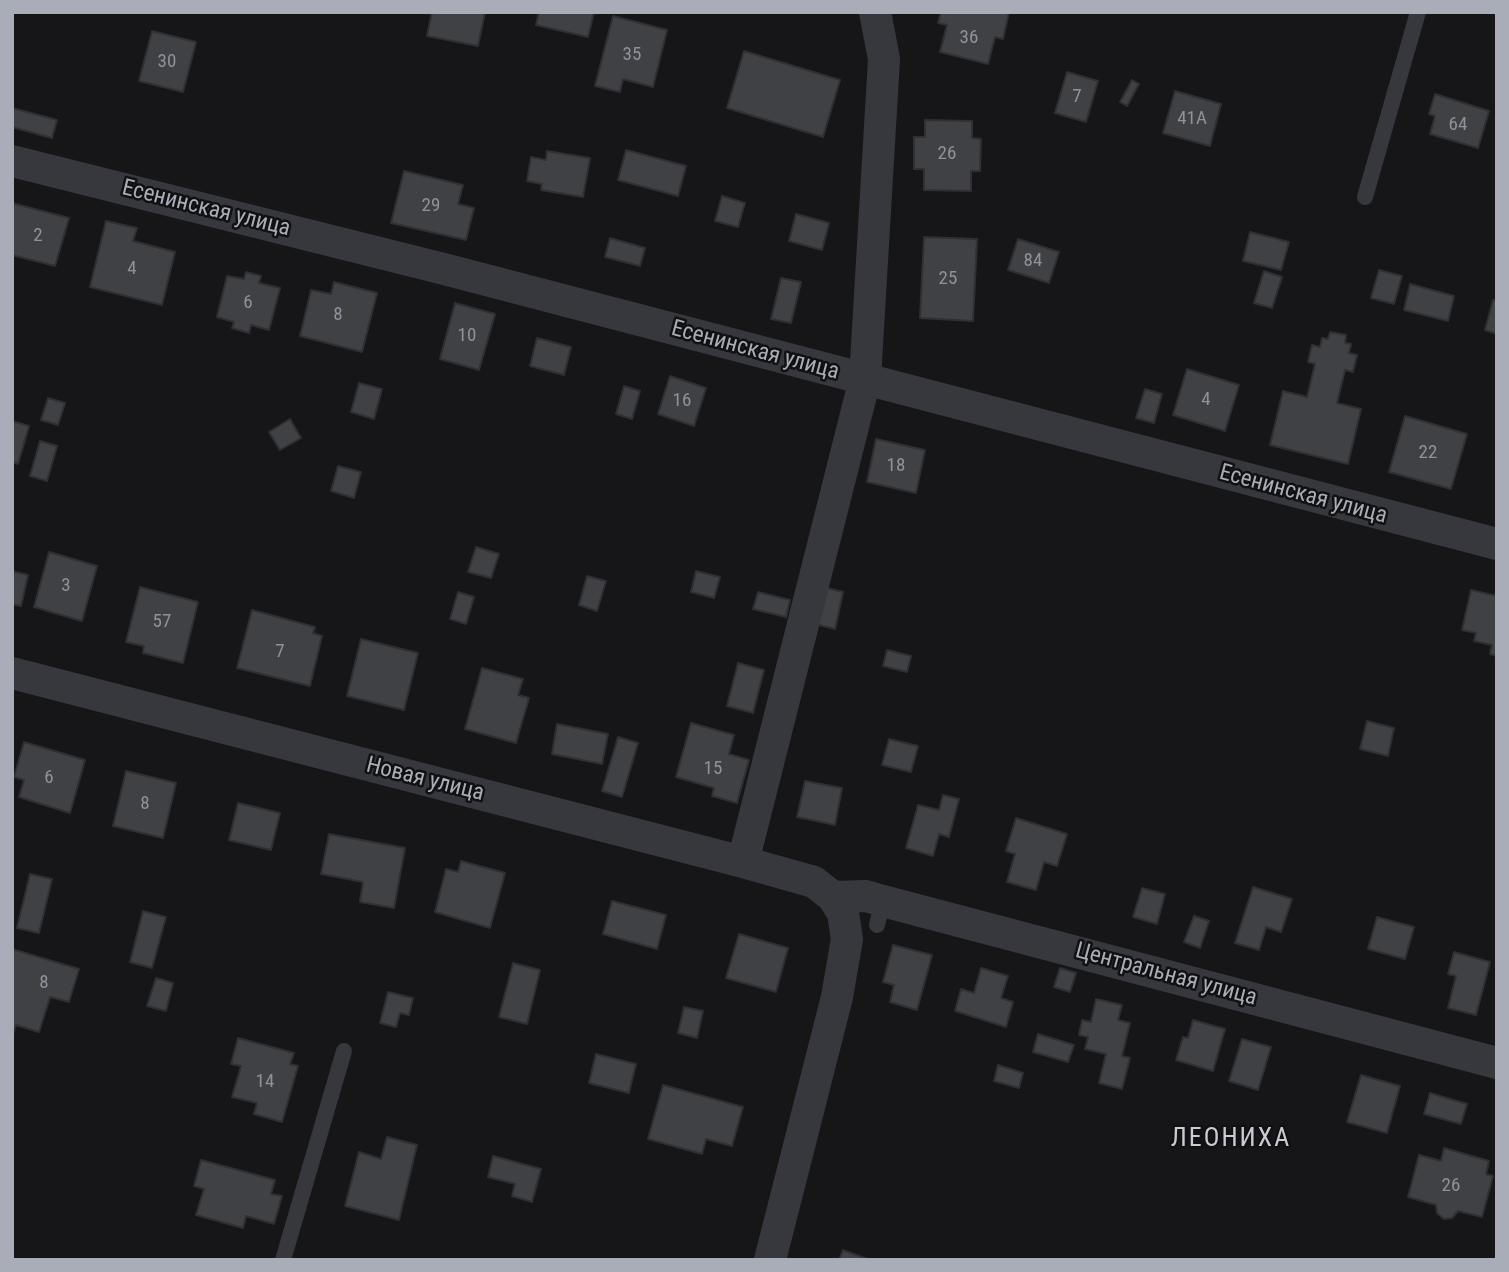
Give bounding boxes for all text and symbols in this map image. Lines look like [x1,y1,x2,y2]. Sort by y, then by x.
house number: 36 [960,27,978,49]
house number: 35 [623,44,641,66]
house number: 30 [158,51,176,73]
house number: 7 [1072,86,1082,108]
house number: 41А [1177,108,1207,130]
house number: 64 [1449,114,1467,136]
house number: 26 [938,143,956,165]
street label: Есенинская улица [119,175,293,243]
house number: 29 [422,195,440,217]
house number: 2 [33,225,43,247]
house number: 84 [1024,250,1042,272]
house number: 4 [127,258,137,280]
house number: 25 [939,268,957,290]
house number: 6 [243,292,253,314]
house number: 8 [333,304,343,326]
street label: Есенинская улица [668,315,842,387]
house number: 10 [458,325,476,347]
house number: 4 [1201,389,1211,411]
house number: 16 [673,390,691,412]
house number: 22 [1419,442,1437,464]
house number: 18 [887,455,905,477]
street label: Есенинская улица [1216,459,1390,531]
house number: 3 [61,575,71,597]
house number: 57 [153,611,171,633]
house number: 7 [275,641,285,663]
street label: Новая улица [363,752,487,808]
house number: 15 [704,758,722,780]
house number: 6 [44,767,54,789]
house number: 8 [140,793,150,815]
street label: Центральная улица [1072,937,1260,1013]
house number: 8 [39,972,49,994]
house number: 14 [256,1071,274,1093]
district label: ЛЕОНИХА [1172,1123,1290,1155]
house number: 26 [1442,1175,1460,1197]

